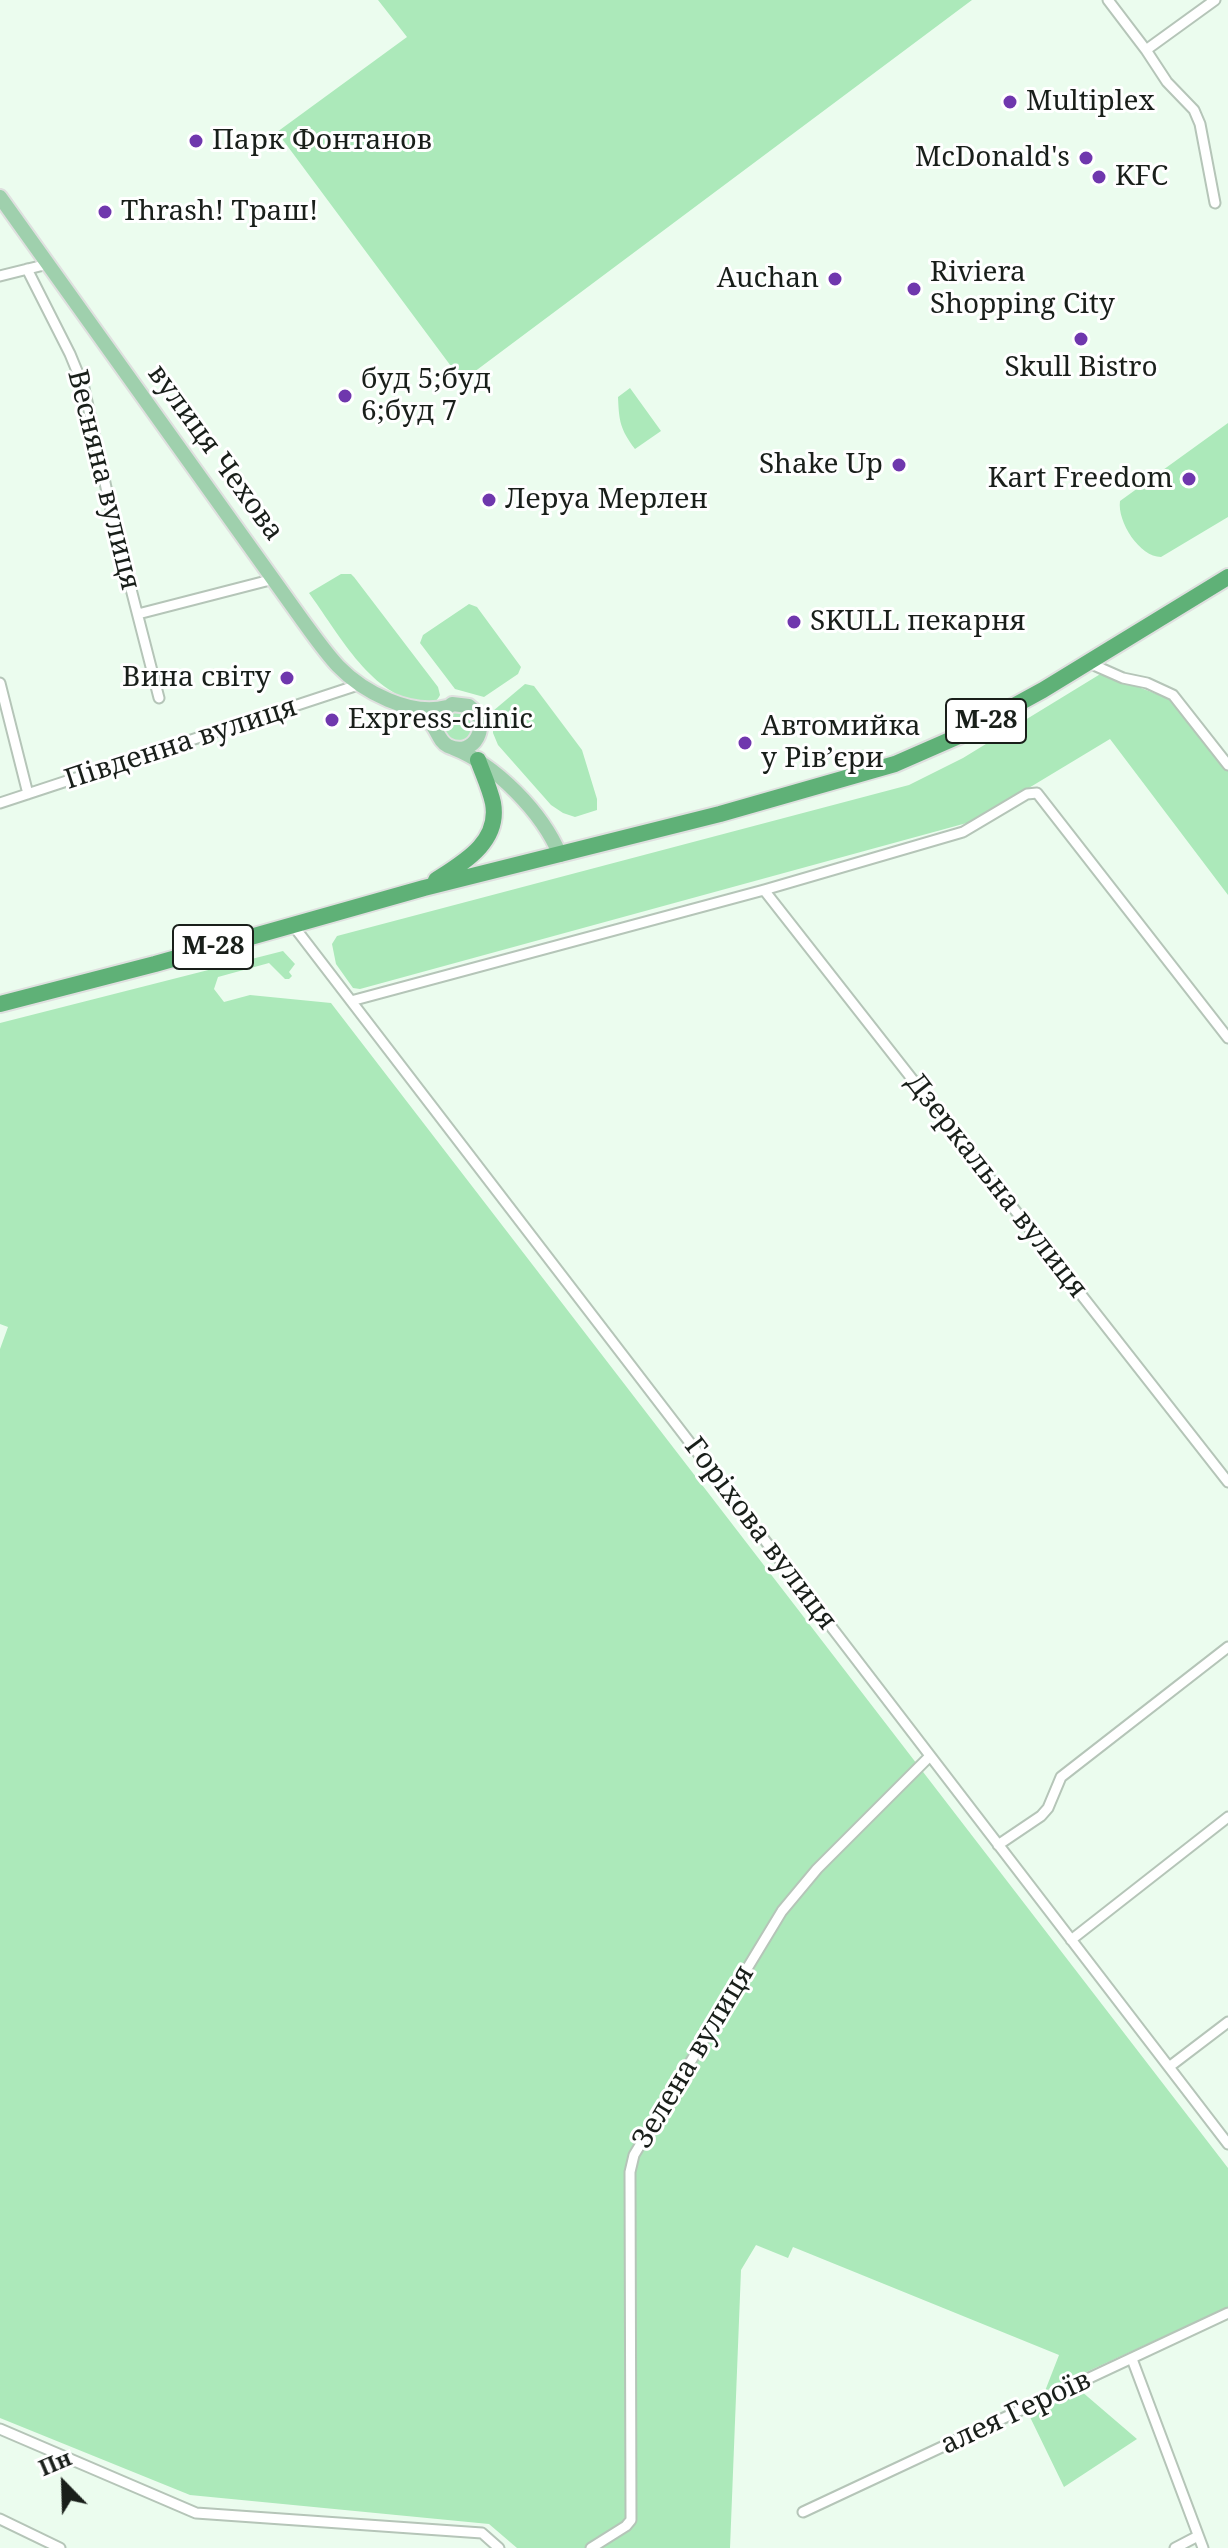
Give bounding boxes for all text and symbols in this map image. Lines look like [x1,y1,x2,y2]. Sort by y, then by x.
place label: Multiplex [1026,85,1155,119]
marker: Multiplex [1001,93,1019,111]
place label: Парк Фонтанов [212,124,432,158]
marker: Парк Фонтанов [187,132,205,150]
place label: McDonald's [915,141,1070,175]
marker: McDonald's [1077,149,1095,167]
place label: KFC [1115,160,1168,194]
marker: KFC [1090,168,1108,186]
place label: Thrash! Траш! [121,195,318,229]
marker: Thrash! Траш! [96,203,114,221]
place label: Riviera Shopping City [930,256,1115,322]
place label: Auchan [717,262,819,296]
marker: Auchan [826,270,844,288]
marker: Riviera Shopping City [905,280,923,298]
marker: Skull Bistro [1072,330,1090,348]
place label: Skull Bistro [1004,351,1158,385]
street label: вулиця Чехова [140,358,290,548]
place label: буд 5;буд 6;буд 7 [361,363,491,429]
street label: Весняна вулиця [59,366,147,594]
marker: буд 5;буд 6;буд 7 [336,387,354,405]
place label: Shake Up [759,448,883,482]
marker: Shake Up [890,456,908,474]
place label: Kart Freedom [988,462,1173,496]
marker: Kart Freedom [1180,470,1198,488]
place label: Леруа Мерлен [505,483,708,517]
marker: Леруа Мерлен [480,491,498,509]
place label: SKULL пекарня [810,605,1026,639]
marker: SKULL пекарня [785,613,803,631]
place label: Вина світу [122,661,271,695]
marker: Вина світу [278,669,296,687]
street label: Південна вулиця [61,691,301,797]
road number: М-28 [946,699,1026,743]
place label: Express-clinic [348,703,533,737]
place label: Автомийка у Рівʼєри [761,710,921,776]
marker: Express-clinic [323,711,341,729]
marker: Автомийка у Рівʼєри [736,734,754,752]
road number: М-28 [173,925,253,969]
street label: Дзеркальна вулиця [898,1067,1094,1305]
street label: Горіхова вулиця [677,1431,843,1637]
street label: Зелена вулиця [626,1959,762,2155]
street label: алея Героїв [936,2364,1096,2462]
text: Пн [34,2442,75,2482]
north arrow [24,2444,104,2524]

